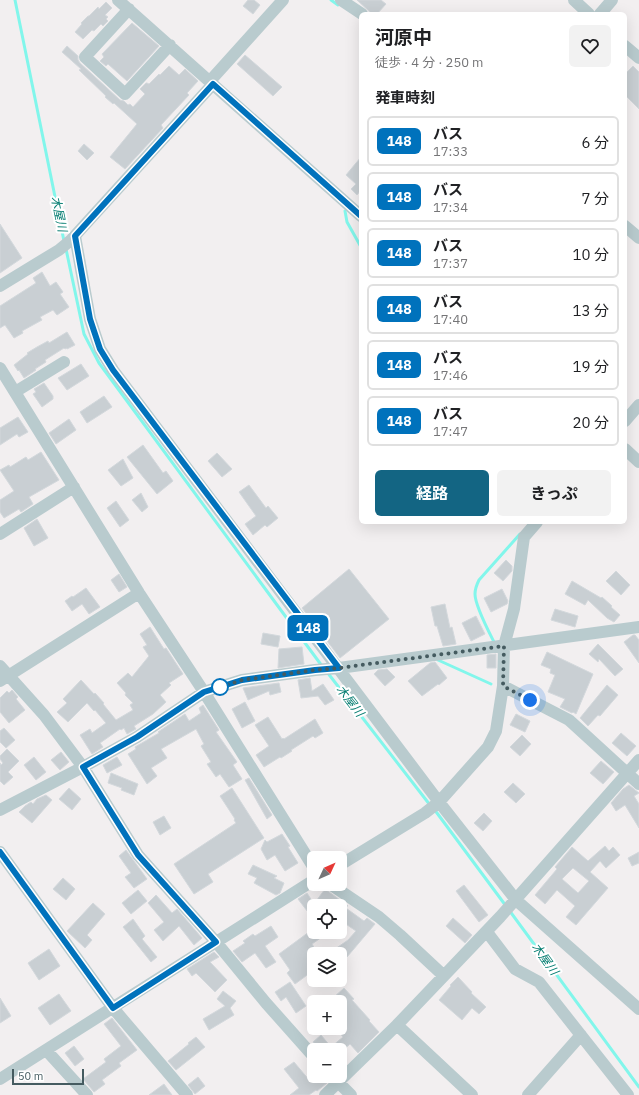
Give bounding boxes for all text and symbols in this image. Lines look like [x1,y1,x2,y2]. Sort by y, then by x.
text: 河原中 [375,25,432,49]
button: heart [569,25,611,67]
text: 徒歩 · 4 分 · 250 m [375,54,483,71]
text: 発車時刻 [375,88,435,107]
text: バス [433,124,463,143]
text: 148 [386,132,412,150]
text: 6 分 [581,133,609,152]
text: 17:33 [433,143,468,160]
text: バス [433,180,463,199]
text: 148 [386,188,412,206]
text: 7 分 [581,189,609,208]
water label: 木屋川 [48,195,71,235]
text: 17:34 [433,199,468,216]
text: バス [433,236,463,255]
text: 148 [386,244,412,262]
text: 10 分 [572,245,609,264]
text: 17:37 [433,255,468,272]
text: バス [433,292,463,311]
text: 148 [386,300,412,318]
text: 13 分 [572,301,609,320]
text: 17:40 [433,311,468,328]
text: バス [433,348,463,367]
text: 148 [386,356,412,374]
text: 19 分 [572,357,609,376]
text: 17:46 [433,367,468,384]
text: バス [433,404,463,423]
text: 148 [386,412,412,430]
text: 20 分 [572,413,609,432]
text: 17:47 [433,423,468,440]
button: 経路 [375,470,489,516]
button: きっぷ [497,470,611,516]
line badge: 148 [285,615,331,641]
text: 148 [295,619,321,637]
unlabelled marker [211,678,229,696]
water label: 木屋川 [333,682,369,721]
your location [520,690,540,710]
north arrow [307,851,347,891]
map controls [307,851,347,1083]
button: locate [307,899,347,939]
water label: 木屋川 [529,940,563,979]
button: layers [307,947,347,987]
button: + [307,995,347,1035]
button: − [307,1043,347,1083]
scale bar [12,1067,84,1086]
text: 50 m [18,1069,43,1083]

